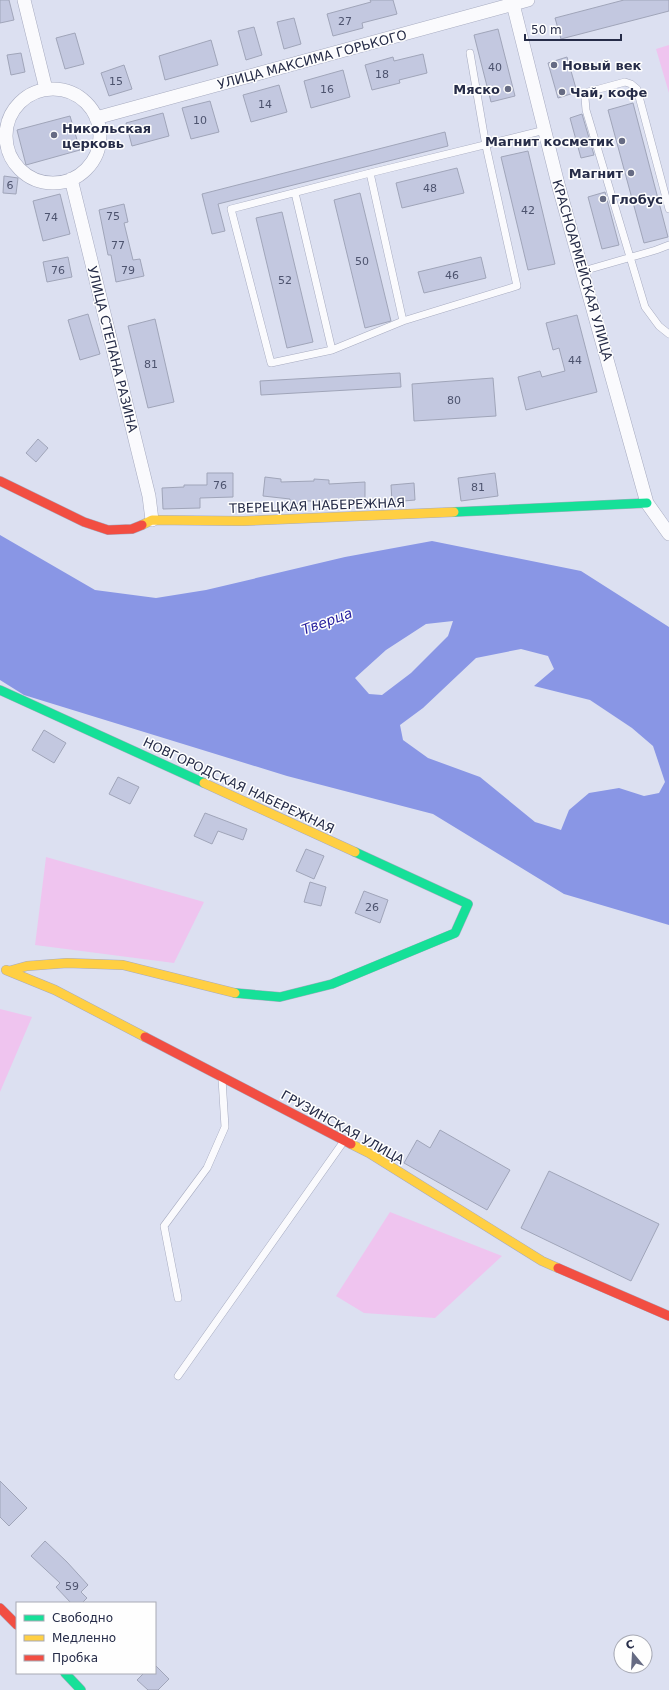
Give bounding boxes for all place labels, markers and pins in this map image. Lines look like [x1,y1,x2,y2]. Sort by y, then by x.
place label: Новый век [562,58,641,73]
marker: Новый век [549,60,559,70]
place label: Мяско [453,82,500,97]
marker: Мяско [503,84,513,94]
place label: Чай, кофе [570,85,648,100]
marker: Чай, кофе [557,87,567,97]
place label: Никольская церковь [62,121,151,151]
marker: Никольская церковь [49,130,59,140]
place label: Магнит косметик [485,134,614,149]
marker: Магнит косметик [617,136,627,146]
place label: Магнит [569,166,623,181]
marker: Магнит [626,168,636,178]
place label: Глобус [611,192,663,207]
marker: Глобус [598,194,608,204]

